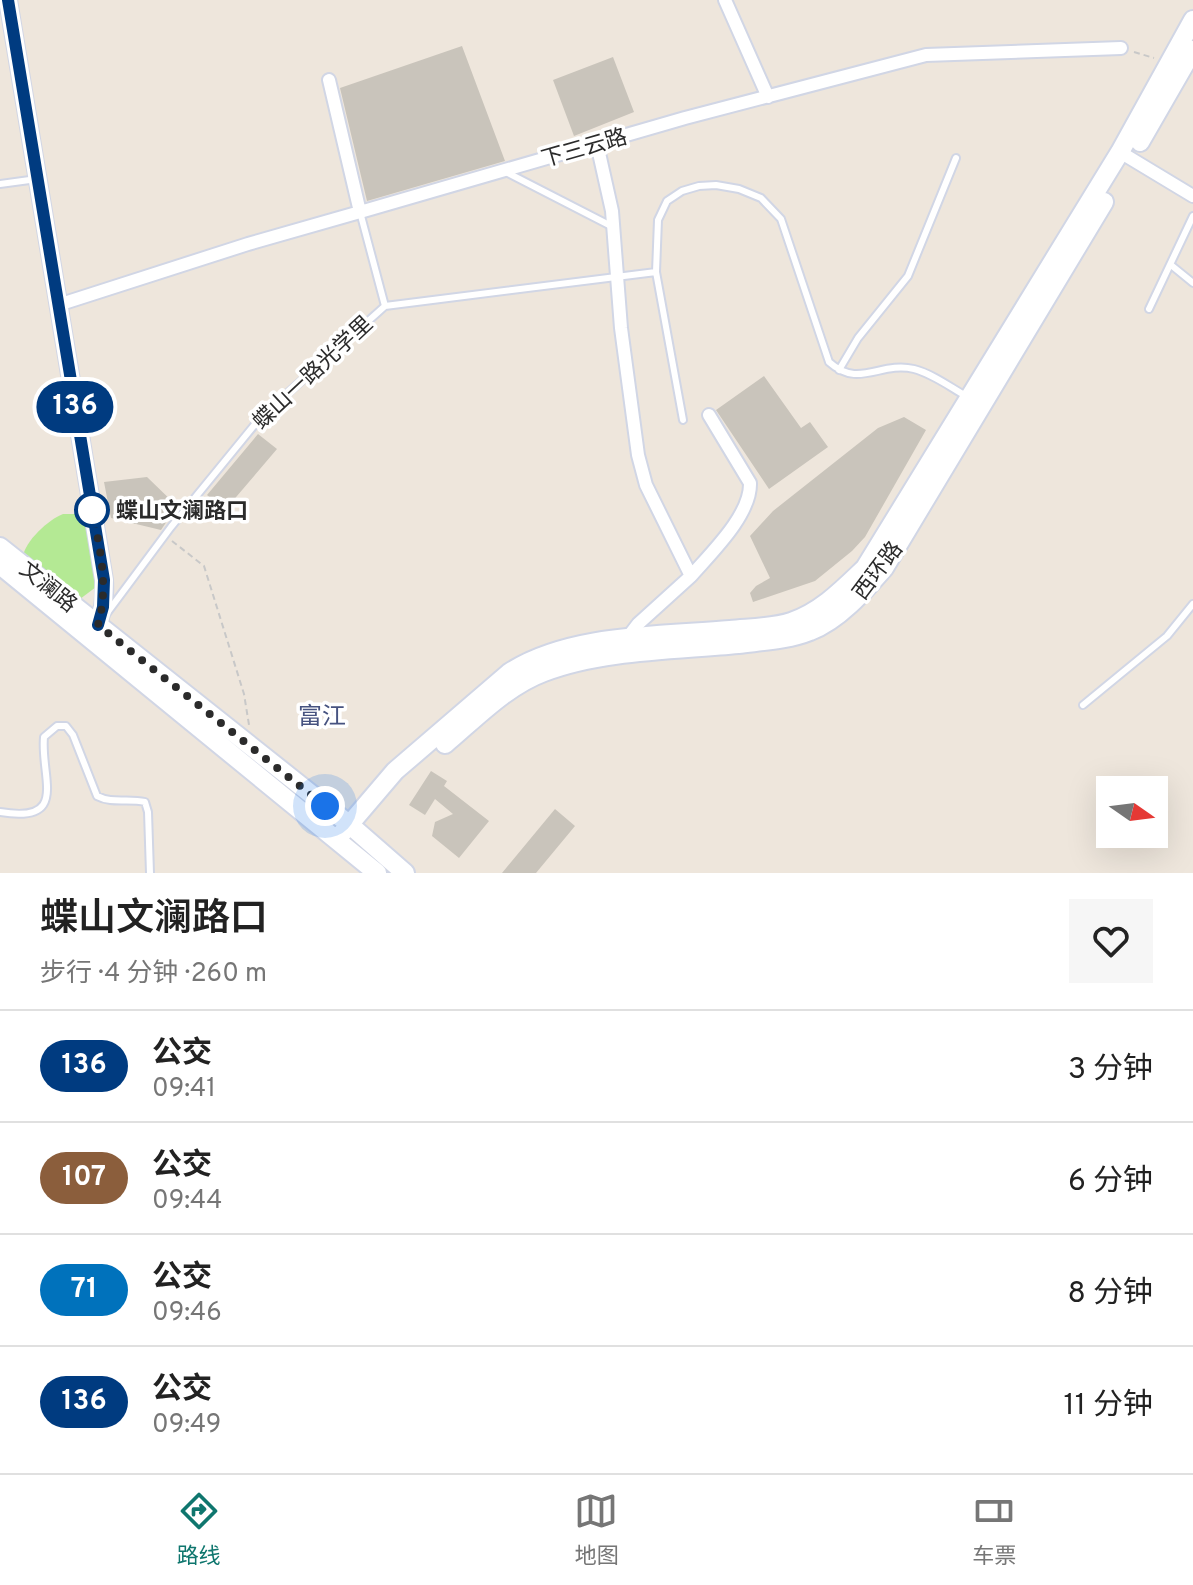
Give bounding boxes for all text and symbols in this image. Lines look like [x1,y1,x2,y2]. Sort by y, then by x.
street label: 下三云路 [539,124,631,175]
street label: 蝶山一路光学里 [248,311,379,436]
line badge: 136 [29,381,121,433]
text: 136 [52,389,98,425]
marker: 蝶山文澜路口 [75,493,109,527]
place label: 蝶山文澜路口 [116,499,248,526]
street label: 西环路 [848,537,910,606]
street label: 文澜路 [13,557,82,619]
district label: 富江 [298,703,346,733]
north arrow [1096,776,1168,848]
map controls [1096,776,1168,848]
your location [305,786,345,826]
text: 蝶山文澜路口 [40,896,268,945]
button: heart [1069,899,1153,983]
text: 步行 · 4 分钟 · 260 m [40,958,267,991]
text: 公交 [152,1036,212,1073]
text: 136 [61,1048,107,1084]
text: 3 分钟 [1068,1052,1153,1089]
text: 09:41 [152,1073,216,1106]
text: 公交 [152,1148,212,1185]
text: 107 [62,1160,106,1196]
text: 6 分钟 [1068,1164,1153,1201]
text: 09:44 [152,1185,222,1218]
text: 公交 [152,1260,212,1297]
text: 71 [71,1272,97,1308]
text: 8 分钟 [1068,1276,1153,1313]
text: 09:46 [152,1297,222,1330]
text: 公交 [152,1372,212,1409]
text: 136 [61,1384,107,1420]
text: 11 分钟 [1064,1388,1153,1425]
text: 09:49 [152,1409,221,1442]
tab: 路线 [177,1489,221,1571]
tab: 地图 [574,1489,618,1571]
tab: 车票 [972,1489,1016,1571]

